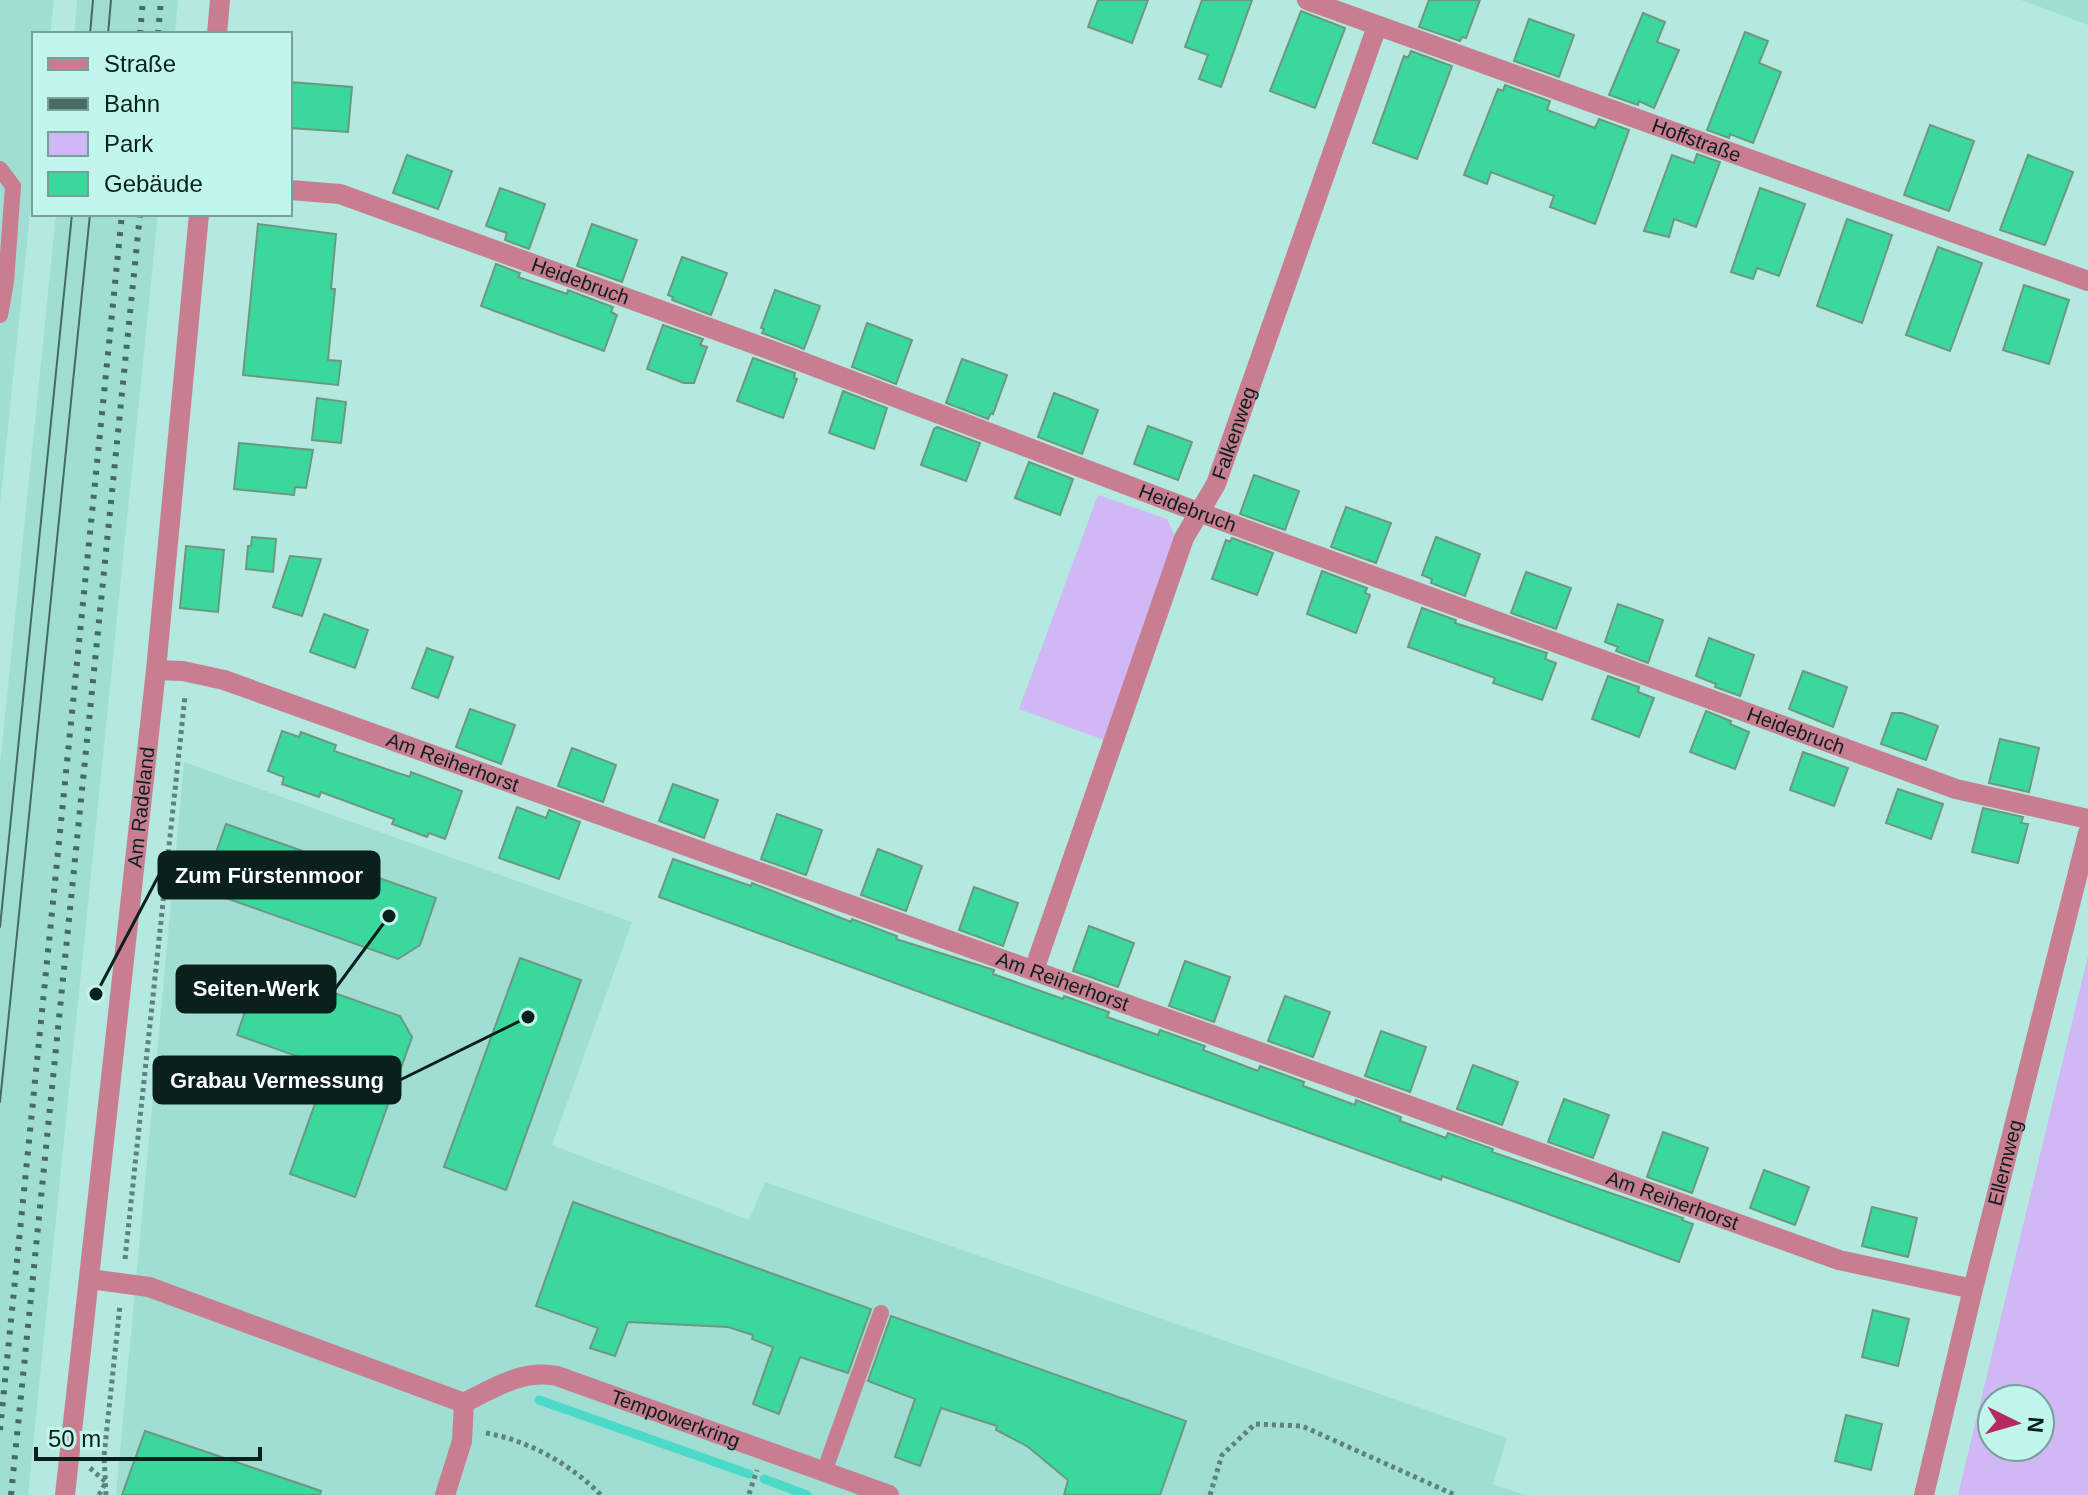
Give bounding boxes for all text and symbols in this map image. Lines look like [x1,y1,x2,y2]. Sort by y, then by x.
legend [32,32,292,216]
text: Straße [104,50,176,77]
text: Bahn [104,90,160,117]
street label: Hoffstraße [1649,114,1744,166]
text: Park [104,130,154,157]
text: Gebäude [104,170,203,197]
street label: Heidebruch [529,253,632,309]
street label: Falkenweg [1207,384,1260,482]
street label: Heidebruch [1136,480,1239,536]
street label: Heidebruch [1744,703,1848,758]
street label: Am Reiherhorst [384,728,522,796]
street label: Am Radeland [123,746,158,869]
callout: Zum Fürstenmoor [159,852,379,898]
text: Zum Fürstenmoor [175,863,364,888]
street label: Am Reiherhorst [993,947,1132,1015]
callout: Seiten-Werk [177,966,335,1012]
text: Seiten-Werk [193,976,320,1001]
callout: Grabau Vermessung [154,1057,400,1103]
text: Grabau Vermessung [170,1068,384,1093]
street label: Ellernweg [1983,1117,2026,1208]
street label: Am Reiherhorst [1603,1166,1742,1234]
north arrow [1976,1383,2056,1463]
street label: Tempowerkring [608,1385,743,1452]
scale bar [36,1411,260,1461]
text: N [2022,1416,2049,1434]
text: 50 m [48,1425,101,1452]

